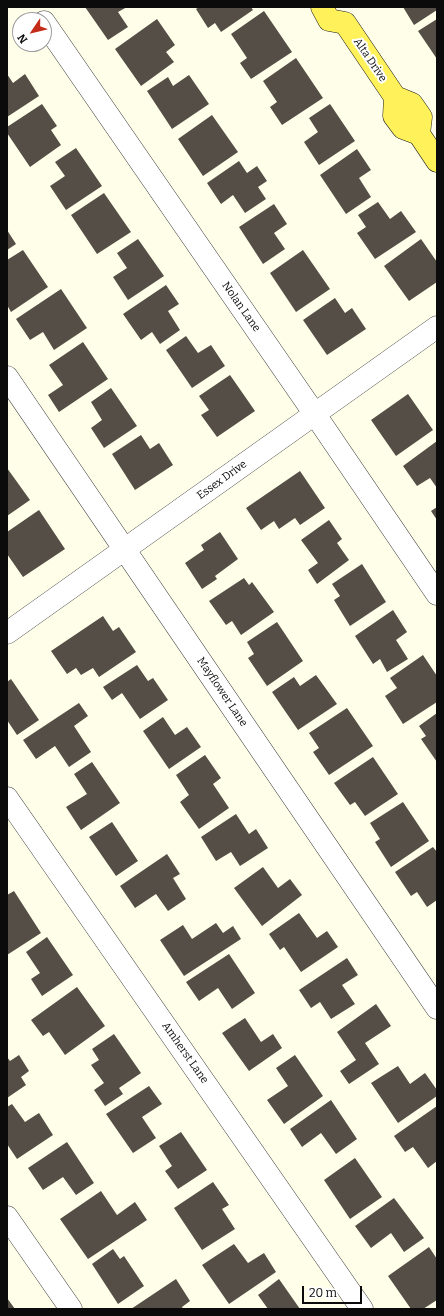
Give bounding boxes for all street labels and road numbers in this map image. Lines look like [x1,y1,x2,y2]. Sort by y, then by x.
street label: Alta Drive [351,36,389,84]
street label: Nolan Lane [219,279,263,335]
street label: Essex Drive [195,458,249,502]
street label: Mayflower Lane [194,655,250,729]
street label: Amherst Lane [159,1020,211,1086]

